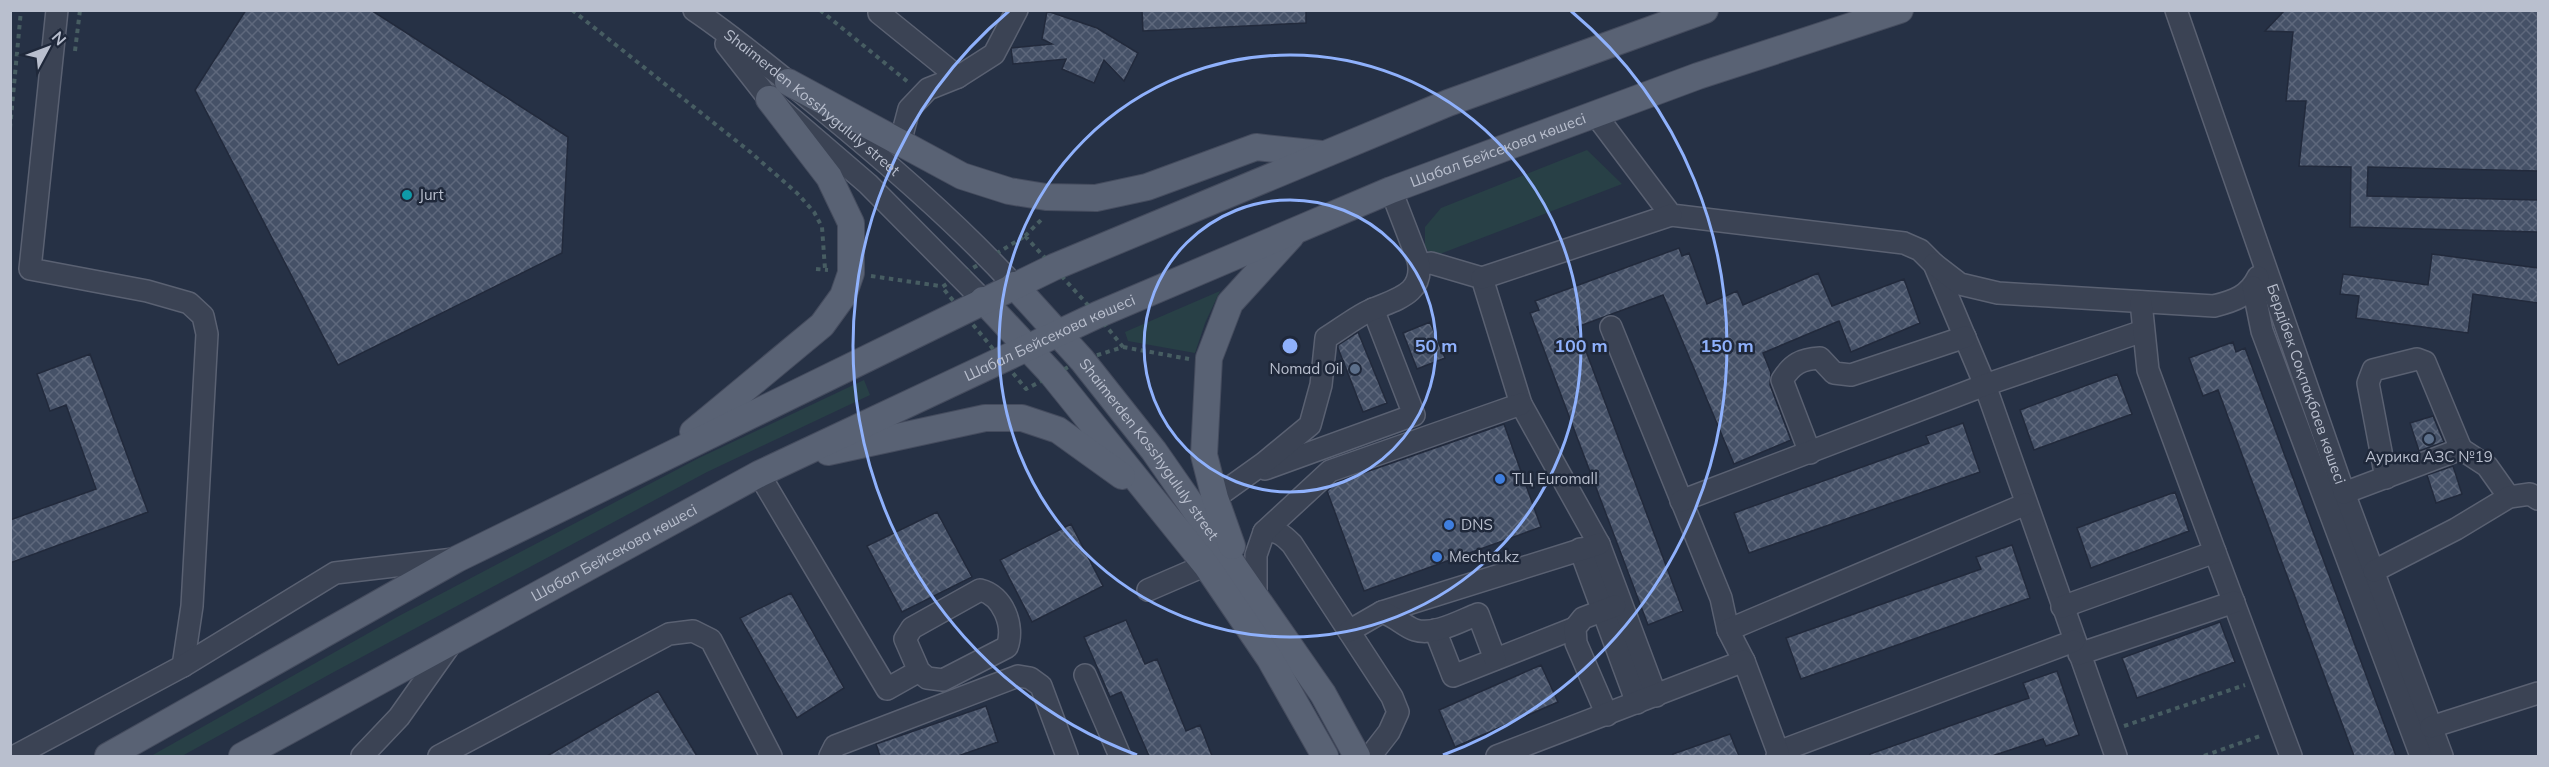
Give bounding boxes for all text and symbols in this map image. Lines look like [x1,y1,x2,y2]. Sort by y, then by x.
north arrow [18,18,78,78]
street label: Shaimerden Kosshygululy street [720,25,904,180]
text: N [48,27,71,49]
street label: Шабал Бейсекова көшесі [1407,108,1588,191]
place label: Jurt [419,185,444,204]
marker: Jurt [400,188,414,202]
street label: Бердібек Соқпақбаев көшесі [2263,281,2350,487]
street label: Шабал Бейсекова көшесі [961,290,1138,385]
text: 50 m [1415,334,1457,357]
text: 100 m [1554,334,1608,357]
text: 150 m [1700,334,1754,357]
centre of rings [1280,336,1300,356]
street label: Shaimerden Kosshygululy street [1075,354,1223,544]
place label: Nomad Oil [1269,359,1343,378]
marker: Nomad Oil [1348,362,1362,376]
marker: Аурика АЗС №19 [2422,432,2436,446]
place label: Аурика АЗС №19 [2365,447,2493,466]
place label: ТЦ Euromall [1512,469,1598,488]
marker: ТЦ Euromall [1493,472,1507,486]
street label: Шабал Бейсекова көшесі [528,500,700,605]
place label: DNS [1461,515,1493,534]
marker: DNS [1442,518,1456,532]
place label: Mechta.kz [1449,547,1520,566]
marker: Mechta.kz [1430,550,1444,564]

